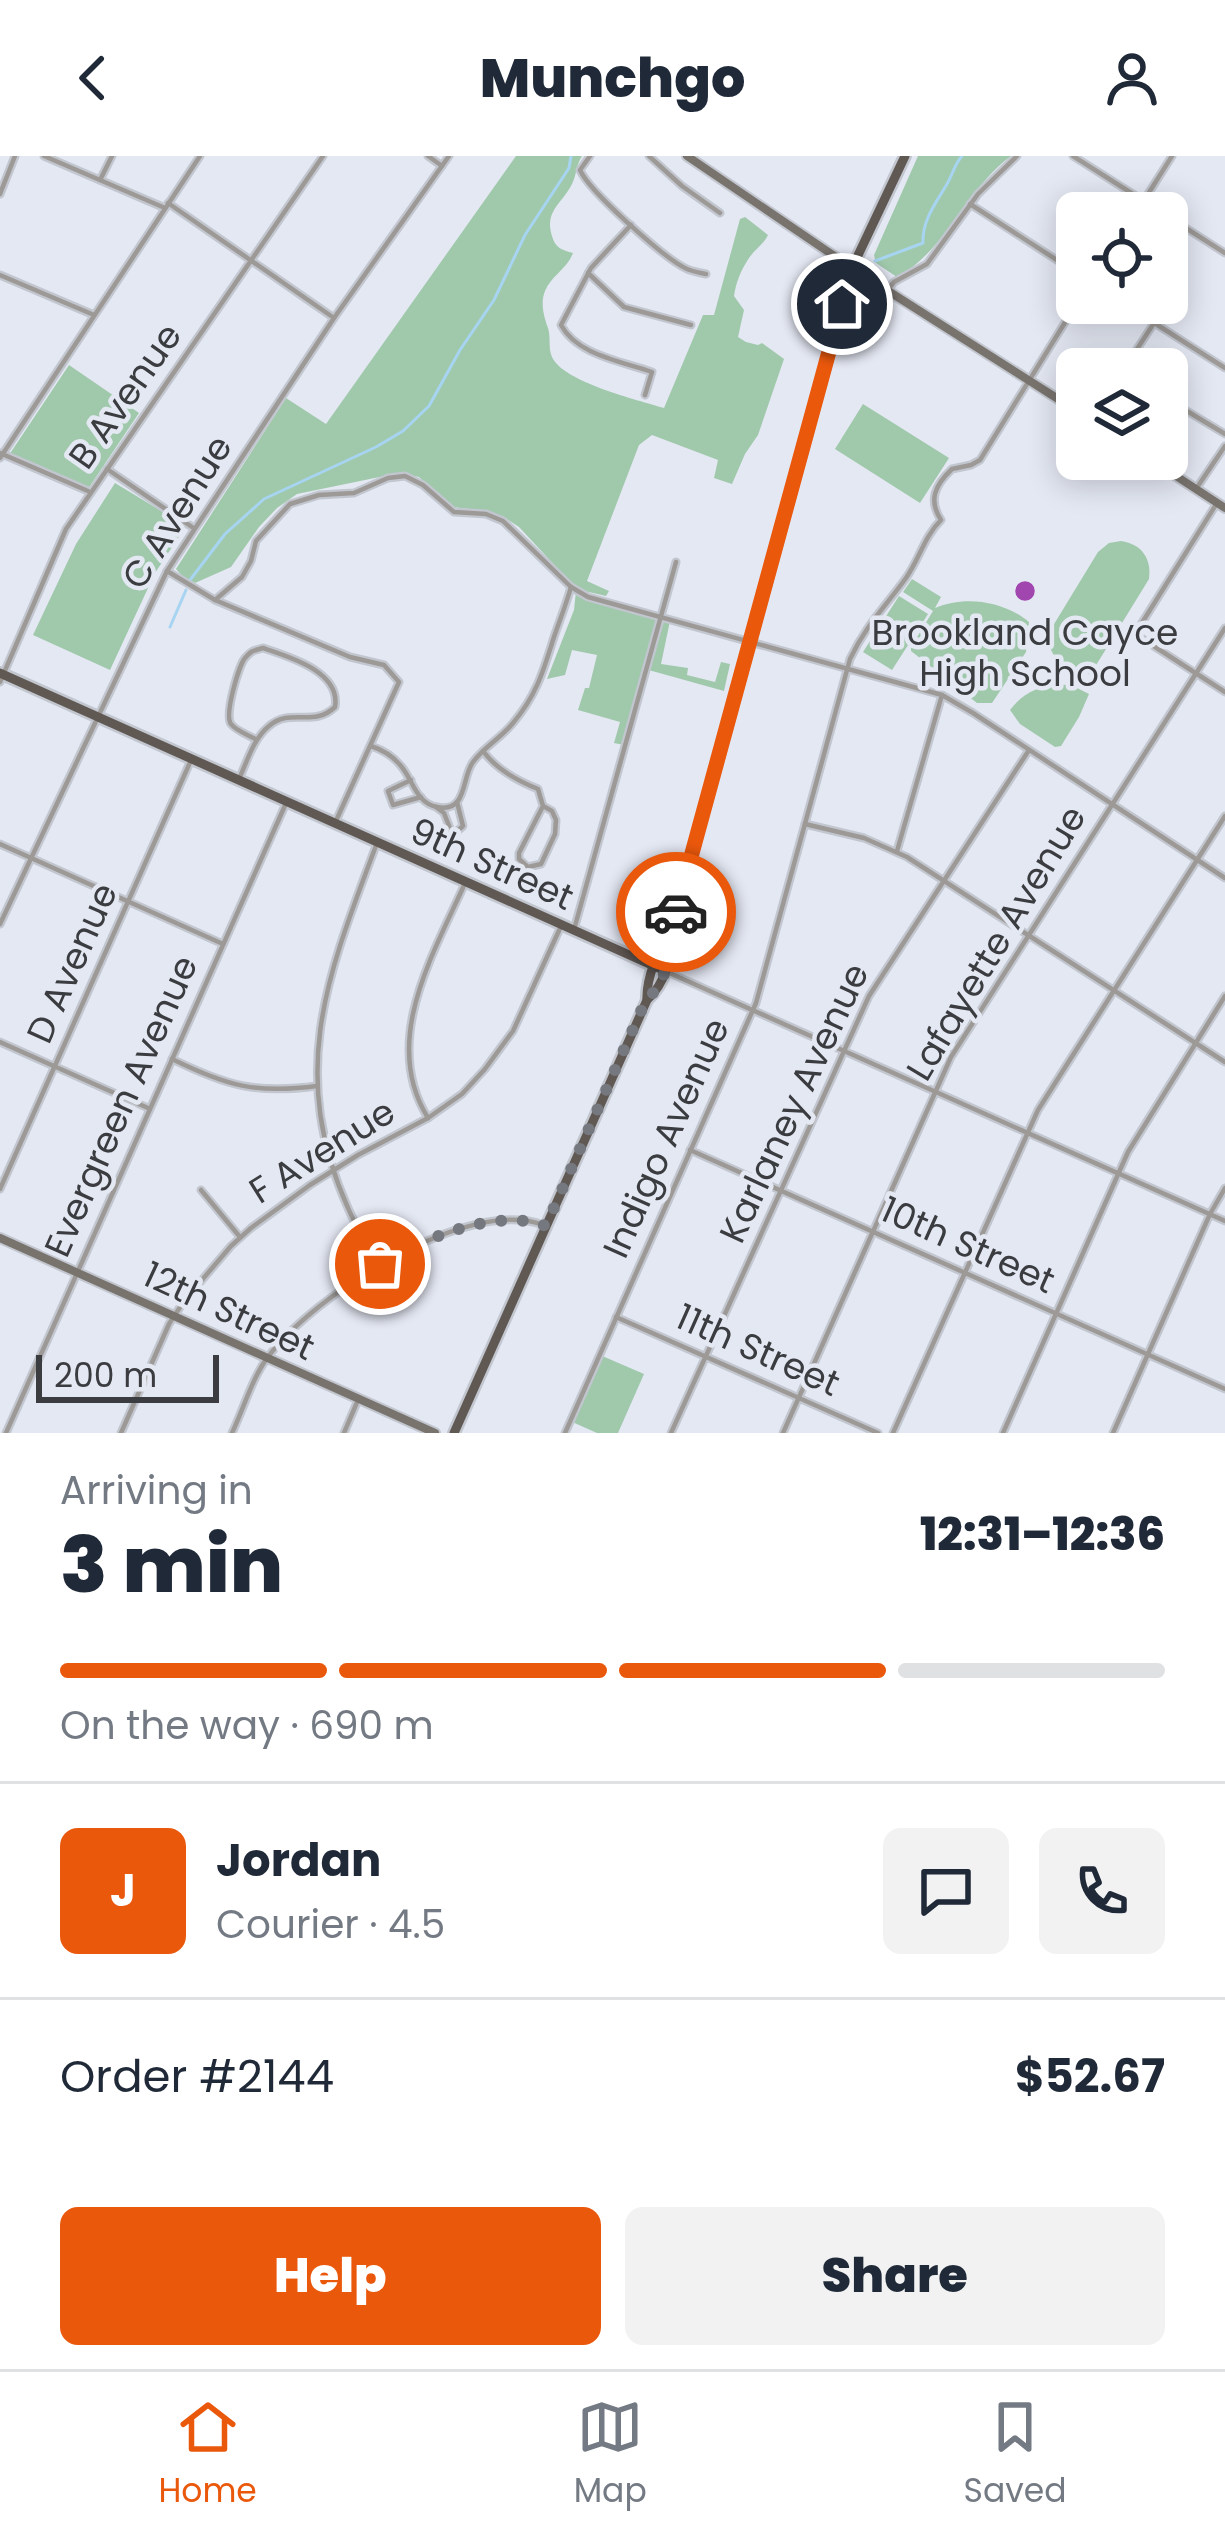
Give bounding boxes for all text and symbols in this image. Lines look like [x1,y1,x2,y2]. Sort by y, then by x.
text: Munchgo [480,40,745,116]
icon: back [60,45,126,111]
icon: person [1099,45,1165,111]
map controls [1056,192,1188,480]
button: locate [1056,192,1188,324]
pin [791,253,893,355]
icon: home [809,271,875,337]
street label: B Avenue [56,313,194,479]
button: layers [1056,348,1188,480]
street label: C Avenue [110,425,244,599]
marker: Brookland Cayce High School [1012,578,1038,604]
place label: Brookland Cayce High School [872,607,1178,699]
street label: Lafayette Avenue [894,796,1098,1090]
street label: 9th Street [402,805,582,923]
courier [616,852,736,972]
street label: D Avenue [14,875,130,1051]
icon: car [643,879,709,945]
street label: Evergreen Avenue [32,947,210,1265]
street label: Karlaney Avenue [707,955,881,1251]
street label: Indigo Avenue [590,1010,742,1266]
street label: F Avenue [239,1086,405,1216]
street label: 10th Street [873,1184,1063,1306]
pin [329,1213,431,1315]
icon: bag [347,1231,413,1297]
street label: 12th Street [135,1249,323,1373]
street label: 11th Street [668,1291,848,1409]
scale bar [36,1349,219,1402]
text: 200 m [54,1352,157,1399]
text: Arriving in [60,1463,253,1518]
text: 12:31–12:36 [920,1503,1165,1566]
text: 3 min [60,1510,283,1619]
text: On the way · 690 m [60,1698,434,1753]
button: chat [883,1828,1009,1954]
button: phone [1039,1828,1165,1954]
text: Jordan [216,1829,381,1892]
text: J [110,1859,136,1922]
text: Courier · 4.5 [216,1897,445,1952]
text: Order #2144 [60,2045,334,2108]
text: $52.67 [1015,2045,1165,2108]
button: Help [60,2207,601,2345]
button: Share [625,2207,1165,2345]
tab: Home [158,2394,257,2516]
tab: Map [574,2394,647,2516]
tab: Saved [964,2394,1067,2516]

